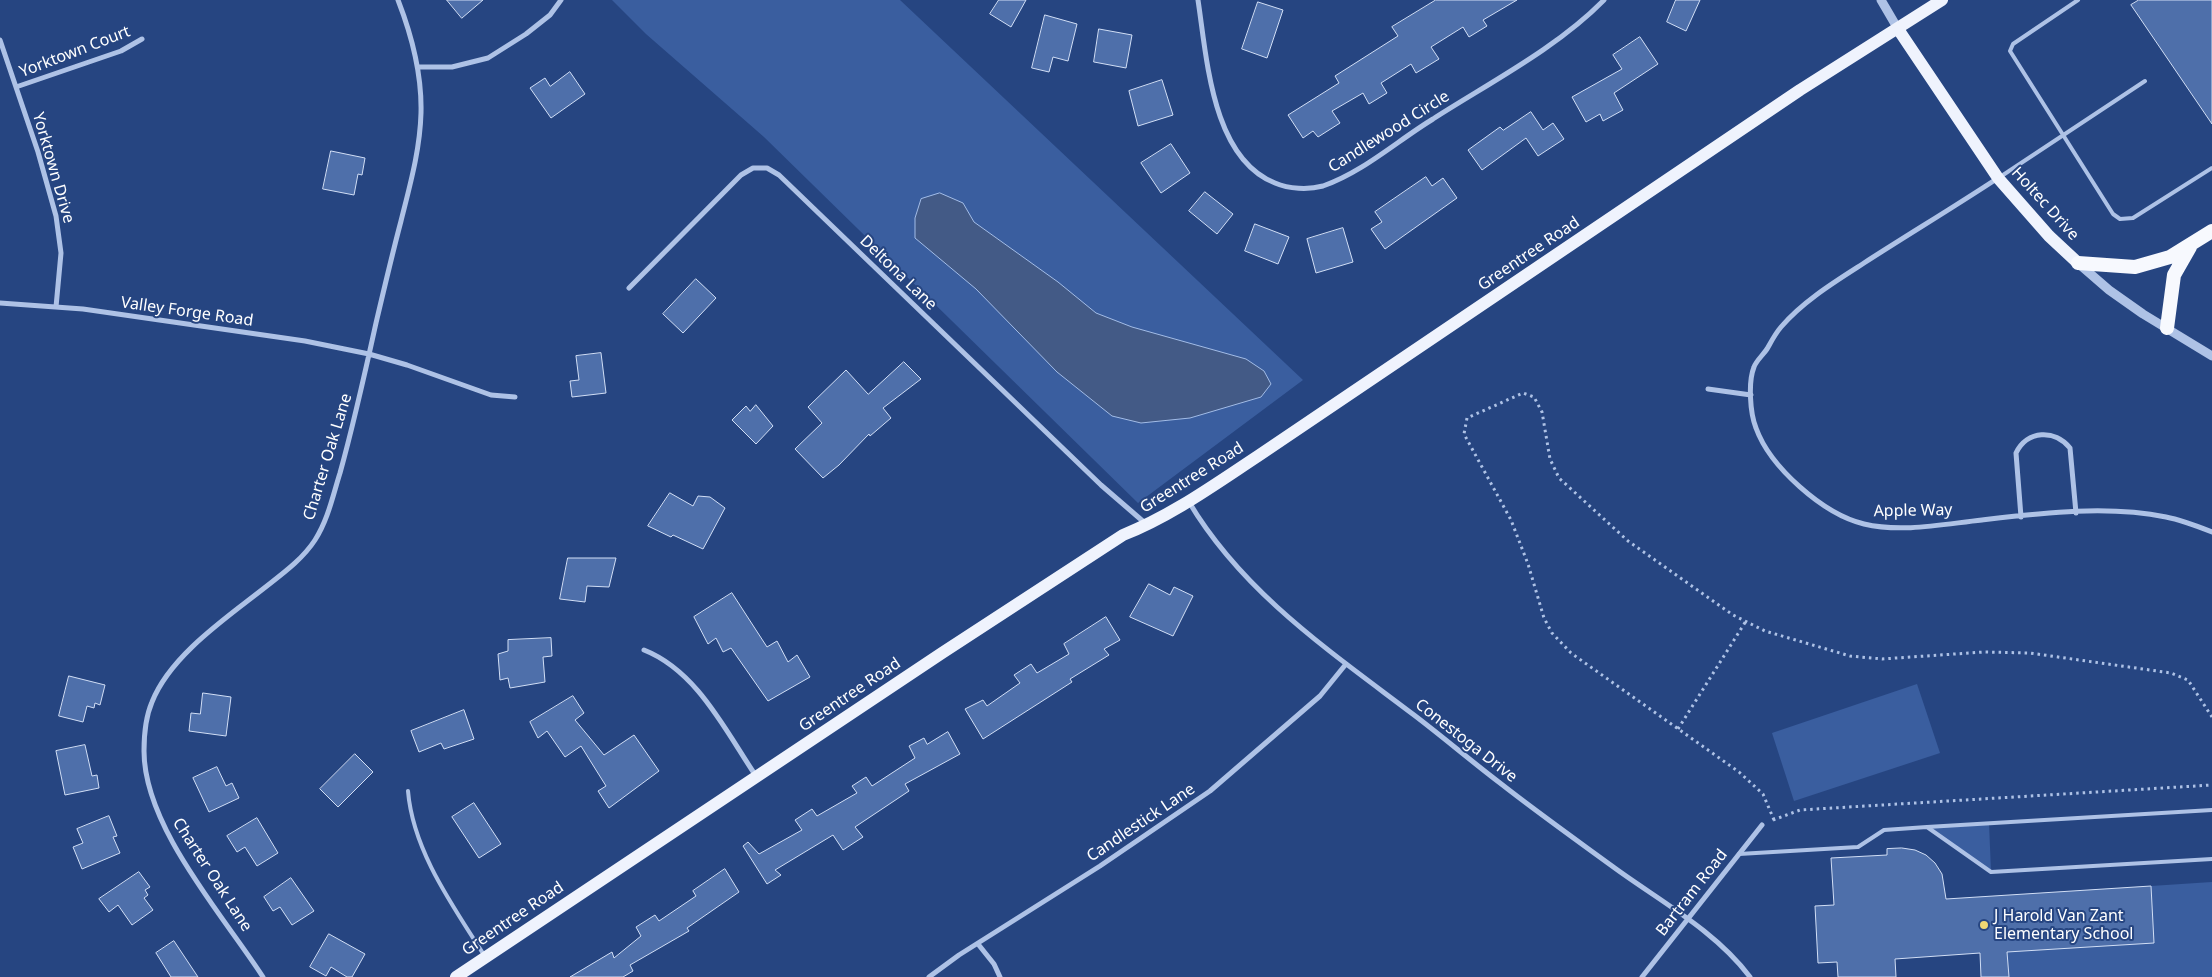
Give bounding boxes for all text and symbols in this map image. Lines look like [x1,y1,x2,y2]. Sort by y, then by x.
street label: Yorktown Court [17,22,133,82]
street label: Candlewood Circle [1325,87,1453,177]
street label: Yorktown Drive [28,110,78,226]
street label: Holtec Drive [2007,163,2083,245]
street label: Greentree Road [1474,213,1584,295]
street label: Deltona Lane [856,232,940,314]
street label: Valley Forge Road [120,293,254,331]
street label: Charter Oak Lane [300,391,356,523]
street label: Greentree Road [1137,438,1247,518]
street label: Apple Way [1873,501,1953,521]
street label: Greentree Road [795,654,905,736]
street label: Conestoga Drive [1411,695,1521,787]
street label: Candlestick Lane [1083,780,1199,866]
street label: Charter Oak Lane [168,815,256,935]
street label: Bartram Road [1652,846,1732,940]
street label: Greentree Road [458,878,568,960]
place label: J Harold Van Zant Elementary School [1994,906,2133,944]
marker: J Harold Van Zant Elementary School [1978,919,1990,931]

